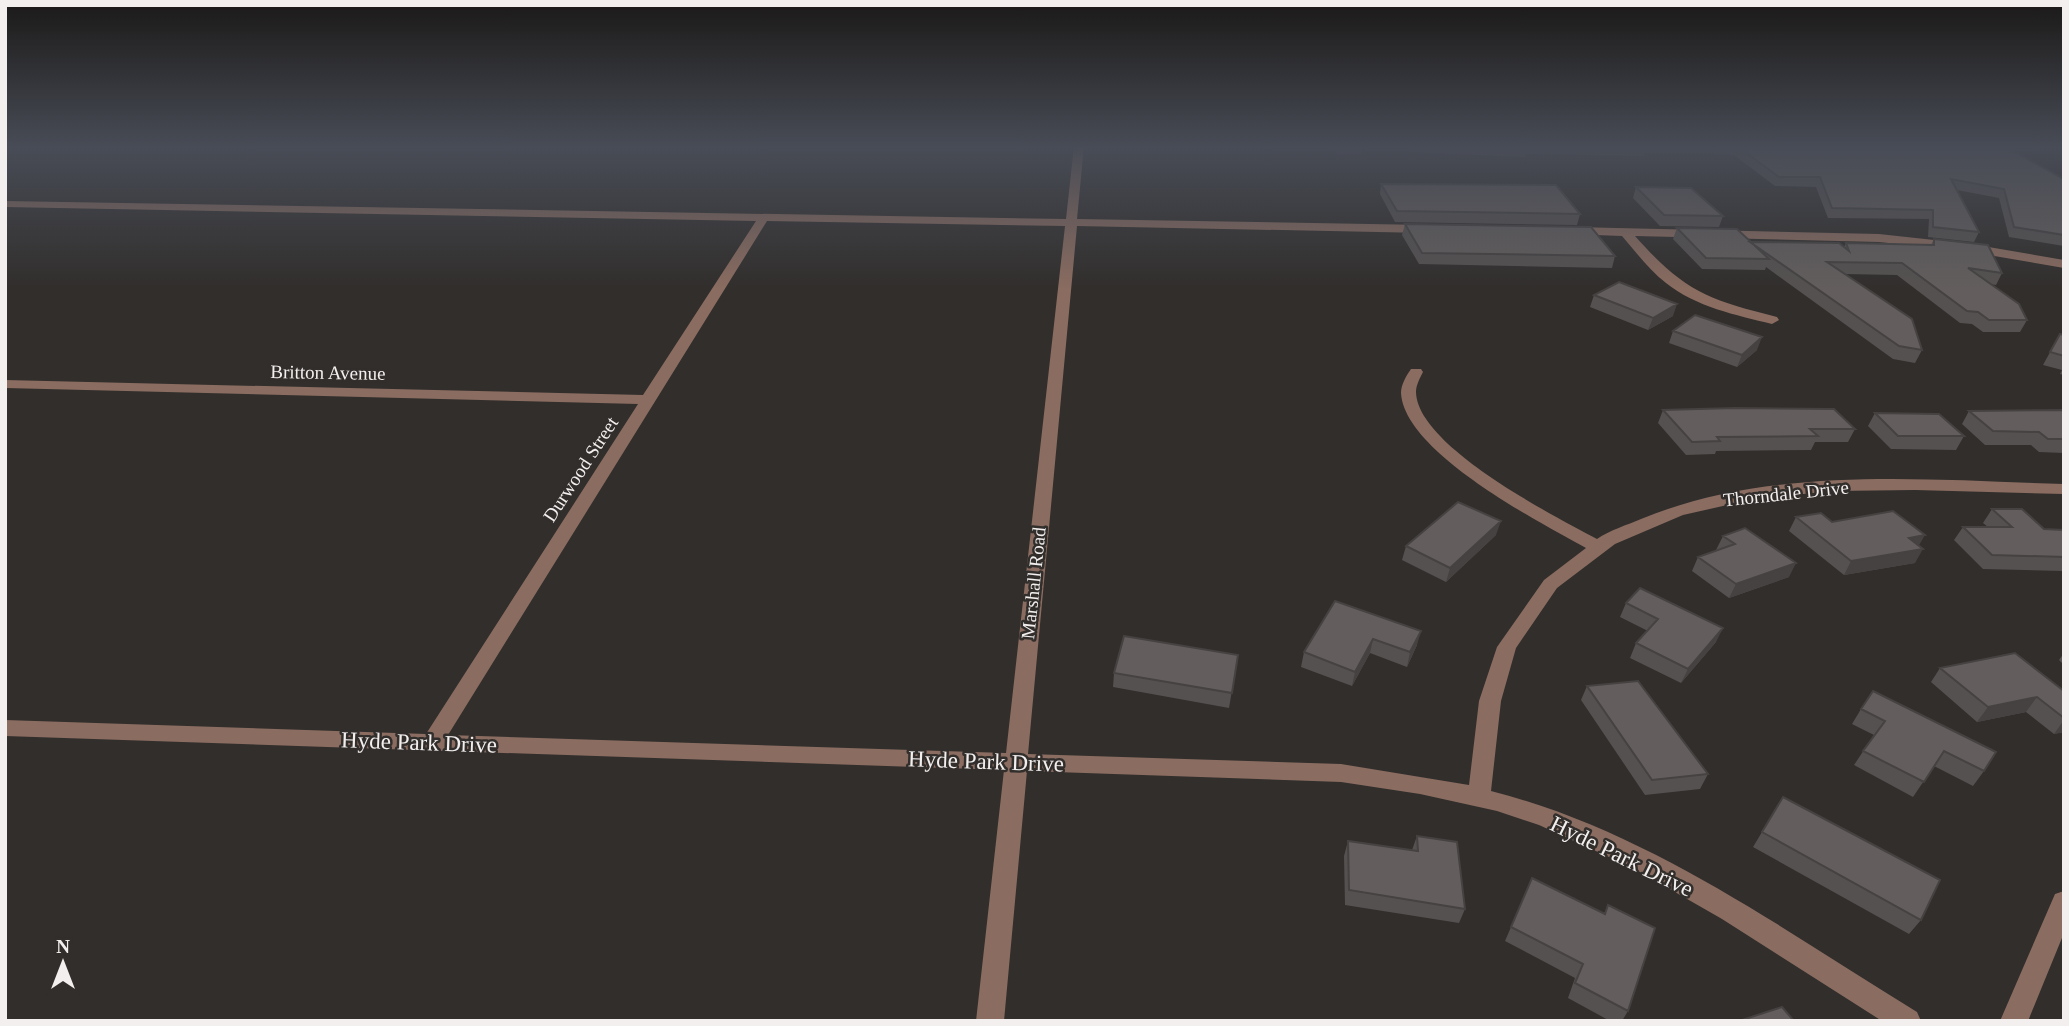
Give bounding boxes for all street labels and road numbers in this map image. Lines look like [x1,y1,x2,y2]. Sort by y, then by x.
street label: Britton Avenue [270,361,386,384]
street label: Durwood Street [539,412,623,526]
street label: Thorndale Drive [1722,476,1850,511]
street label: Marshall Road [1017,526,1050,640]
street label: Hyde Park Drive [341,727,497,758]
street label: Hyde Park Drive [908,746,1064,777]
street label: Hyde Park Drive [1546,811,1697,902]

